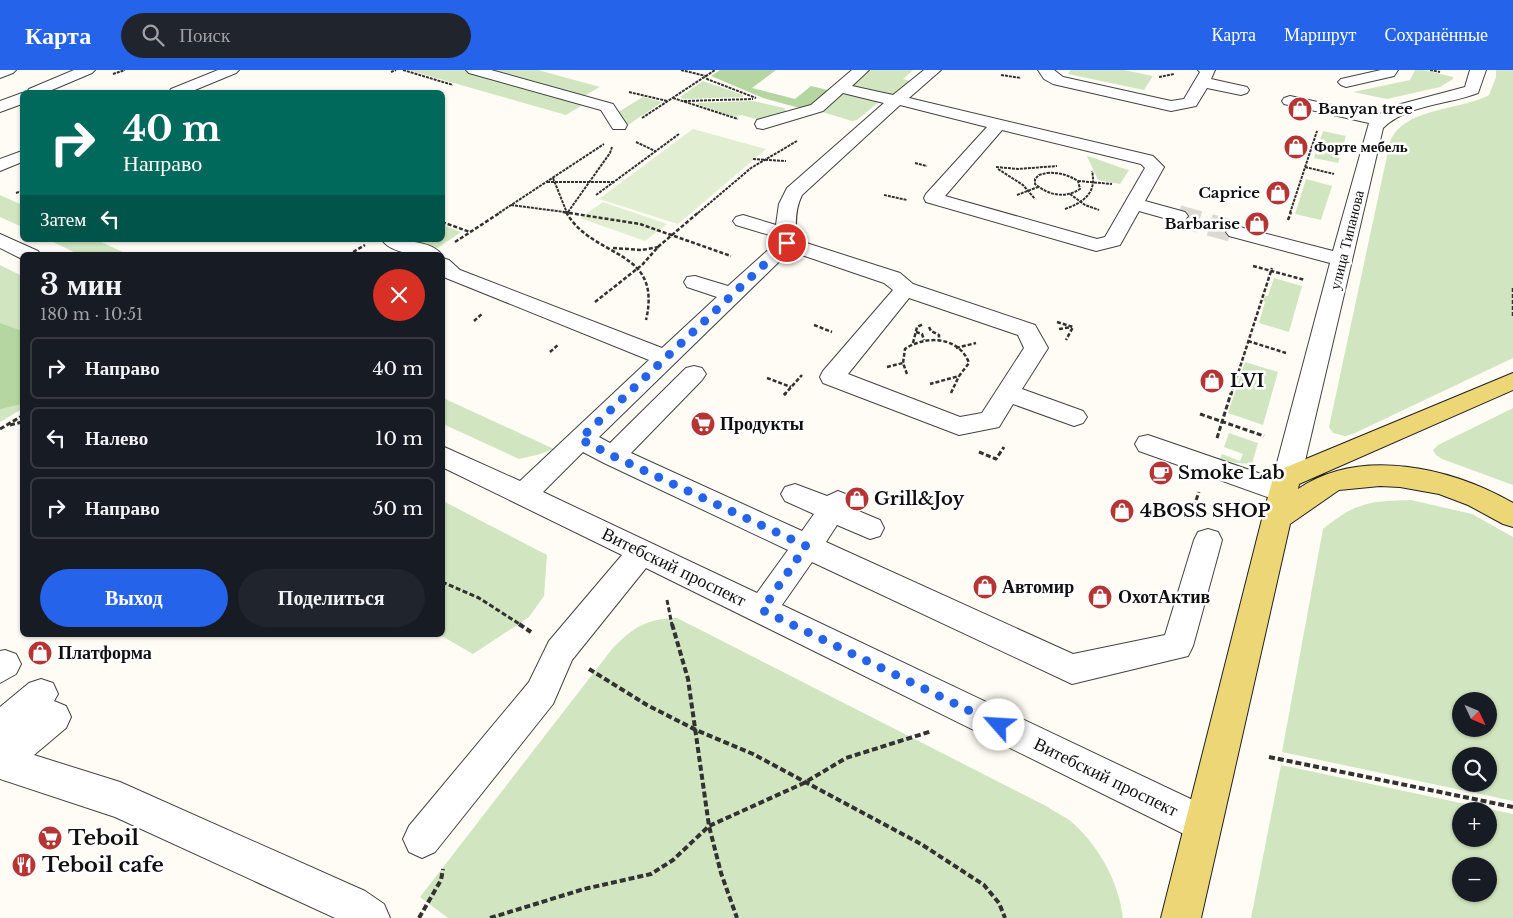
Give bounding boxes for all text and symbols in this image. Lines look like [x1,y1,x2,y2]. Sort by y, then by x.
search box [121,13,471,58]
text: Карта [25,21,91,50]
icon: search [139,21,167,49]
text: Поиск [179,24,230,47]
text: Карта [1211,24,1256,46]
text: Маршрут [1284,24,1356,46]
text: Сохранённые [1384,24,1488,46]
shop icon: Banyan tree [1287,96,1313,122]
place label: Banyan tree [1318,99,1413,118]
text: 40 m [123,107,221,150]
icon: right [40,110,105,175]
shop icon: Форте мебель [1283,134,1309,160]
place label: Форте мебель [1314,137,1408,156]
text: Направо [123,150,202,177]
shop icon: Caprice [1265,180,1291,206]
place label: Caprice [1198,183,1260,202]
street label: улица Типанова [1325,188,1368,292]
icon: left [96,205,124,233]
text: Затем [40,208,86,231]
shop icon: Barbarise [1244,211,1270,237]
place label: Barbarise [1165,214,1240,233]
pin [766,222,808,264]
icon: arrive [773,229,801,257]
text: 3 мин [40,266,122,303]
button: close [373,269,425,321]
text: 180 m · 10:51 [40,304,143,324]
icon: right [42,354,70,382]
text: Направо [85,357,160,380]
text: 40 m [372,357,423,380]
shop icon: LVI [1199,368,1225,394]
place label: LVI [1230,370,1264,392]
supermarket icon: Продукты [690,411,716,437]
place label: Продукты [720,413,804,435]
icon: left [42,424,70,452]
text: Налево [85,427,148,450]
text: 10 m [375,427,423,450]
cafe icon: Smoke Lab [1148,460,1174,486]
place label: Smoke Lab [1178,462,1285,484]
shop icon: Grill&Joy [844,486,870,512]
place label: Grill&Joy [874,488,964,510]
icon: right [42,494,70,522]
text: Направо [85,497,160,520]
text: 50 m [373,497,423,520]
shop icon: 4BOSS SHOP [1109,498,1135,524]
place label: 4BOSS SHOP [1140,500,1270,522]
street label: Витебский проспект [598,523,750,612]
button: Выход [40,569,228,627]
button: Поделиться [238,569,425,627]
shop icon: Автомир [972,574,998,600]
place label: Автомир [1002,576,1074,598]
shop icon: ОхотАктив [1087,584,1113,610]
place label: ОхотАктив [1118,586,1211,608]
shop icon: Платформа [27,640,53,666]
place label: Платформа [58,642,152,664]
north arrow [1452,692,1498,738]
map controls [1452,692,1497,902]
position arrow [972,698,1024,750]
street label: Витебский проспект [1030,733,1182,822]
button: search [1452,747,1497,792]
button: + [1452,802,1497,847]
supermarket icon: Teboil [37,825,63,851]
place label: Teboil [68,825,140,851]
restaurant icon: Teboil cafe [11,852,37,878]
place label: Teboil cafe [42,852,164,878]
button: − [1452,857,1497,902]

